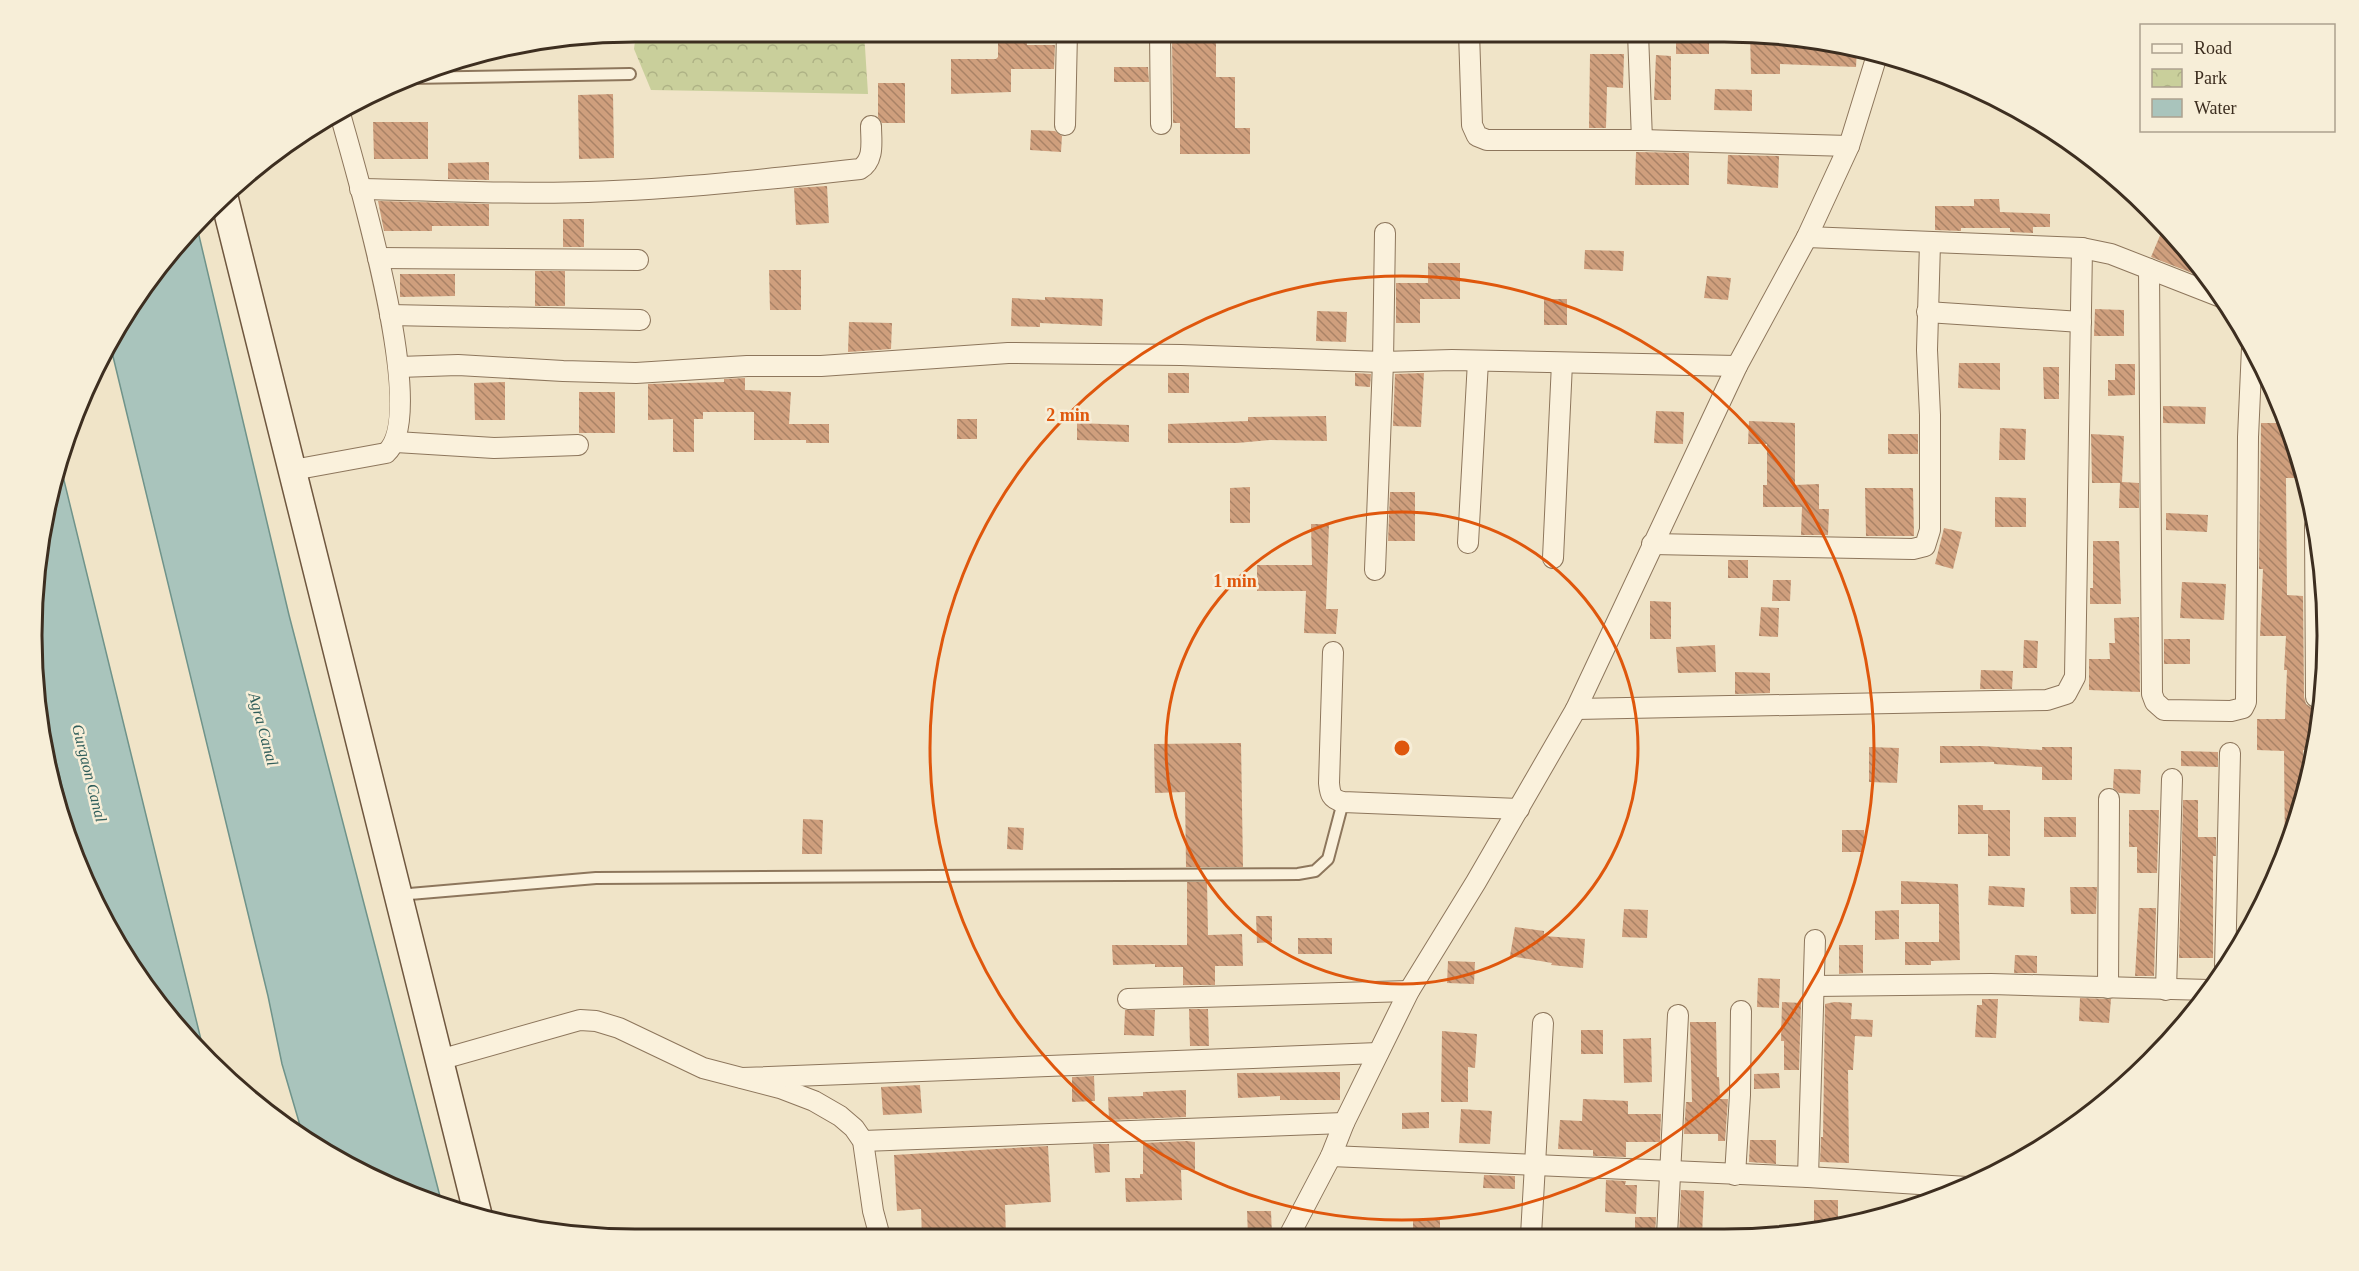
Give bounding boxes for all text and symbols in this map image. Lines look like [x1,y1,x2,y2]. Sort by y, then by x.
legend [2140,24,2335,132]
text: Road [2194,38,2232,58]
text: Park [2194,68,2227,88]
text: Water [2194,98,2237,118]
text: 2 min [1046,405,1090,425]
text: 1 min [1213,571,1257,591]
water label: Agra Canal [244,690,282,768]
water label: Gurgaon Canal [68,722,110,825]
centre of rings [1392,738,1412,758]

